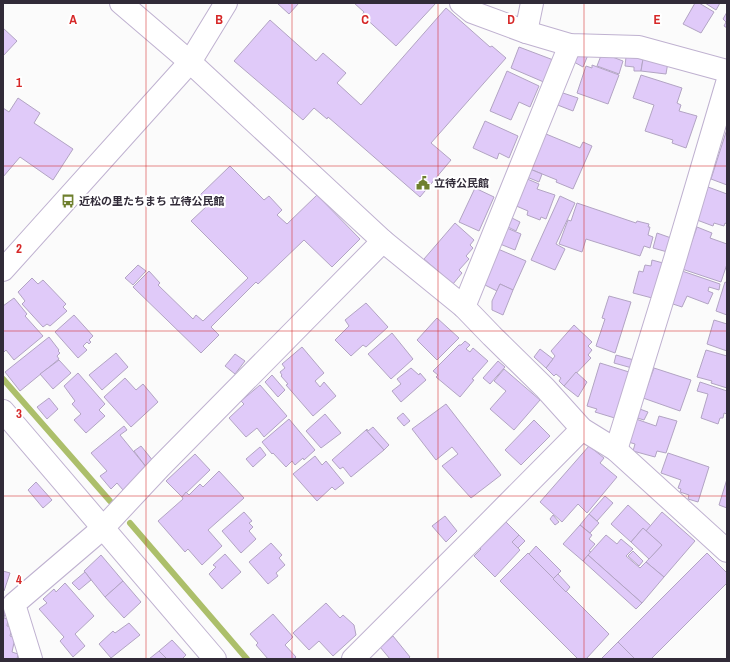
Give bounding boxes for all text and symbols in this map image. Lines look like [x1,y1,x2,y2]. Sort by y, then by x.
text: A [69,11,77,28]
text: B [215,11,223,28]
text: C [361,11,369,28]
text: D [507,11,515,28]
text: E [653,11,661,28]
text: 1 [16,74,22,91]
public building icon: 立待公民館 [415,175,431,191]
place label: 立待公民館 [434,176,489,190]
bus stop icon: 近松の里たちまち 立待公民館 [60,193,76,209]
place label: 近松の里たちまち 立待公民館 [79,194,225,208]
text: 2 [16,240,22,257]
text: 3 [16,405,22,422]
text: 4 [16,571,22,588]

